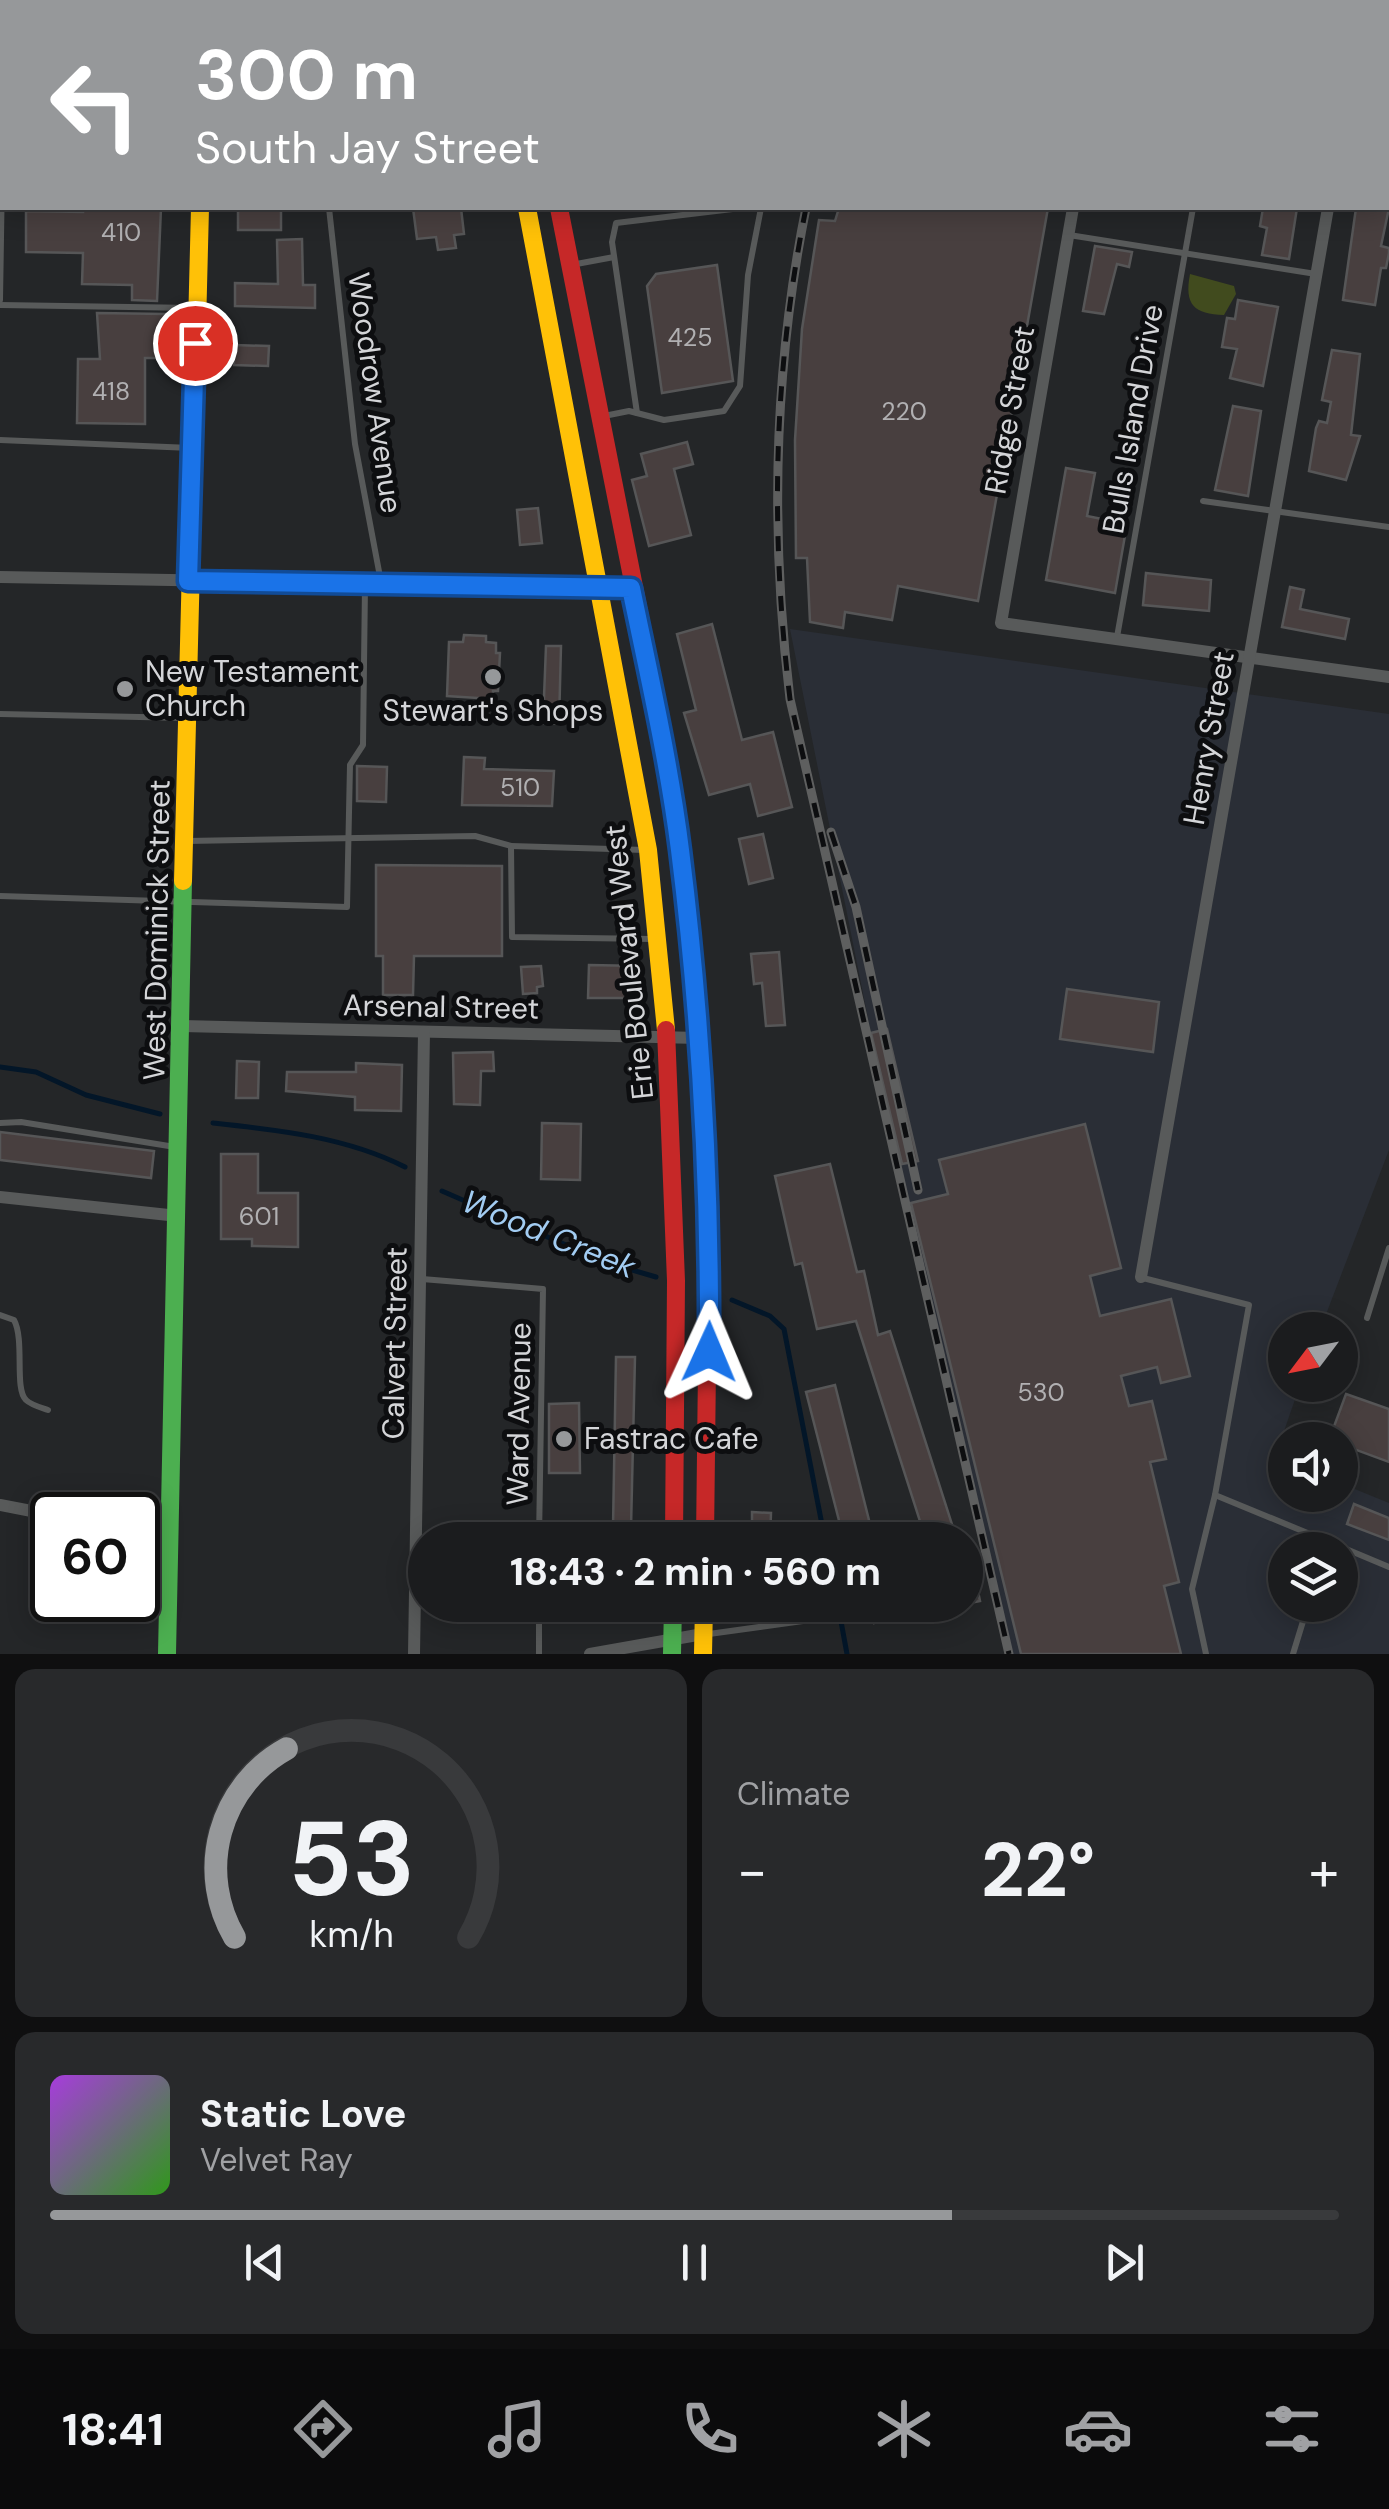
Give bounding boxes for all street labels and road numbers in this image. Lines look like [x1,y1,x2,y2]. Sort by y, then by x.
street label: Woodrow Avenue [339,270,412,516]
street label: Bulls Island Drive [1093,301,1172,536]
street label: Ridge Street [976,323,1043,497]
street label: Henry Street [1174,648,1243,828]
street label: West Dominick Street [134,779,179,1081]
street label: Erie Boulevard West [595,823,662,1101]
street label: Arsenal Street [343,985,540,1028]
street label: Calvert Street [373,1246,416,1440]
street label: Ward Avenue [497,1322,540,1506]

